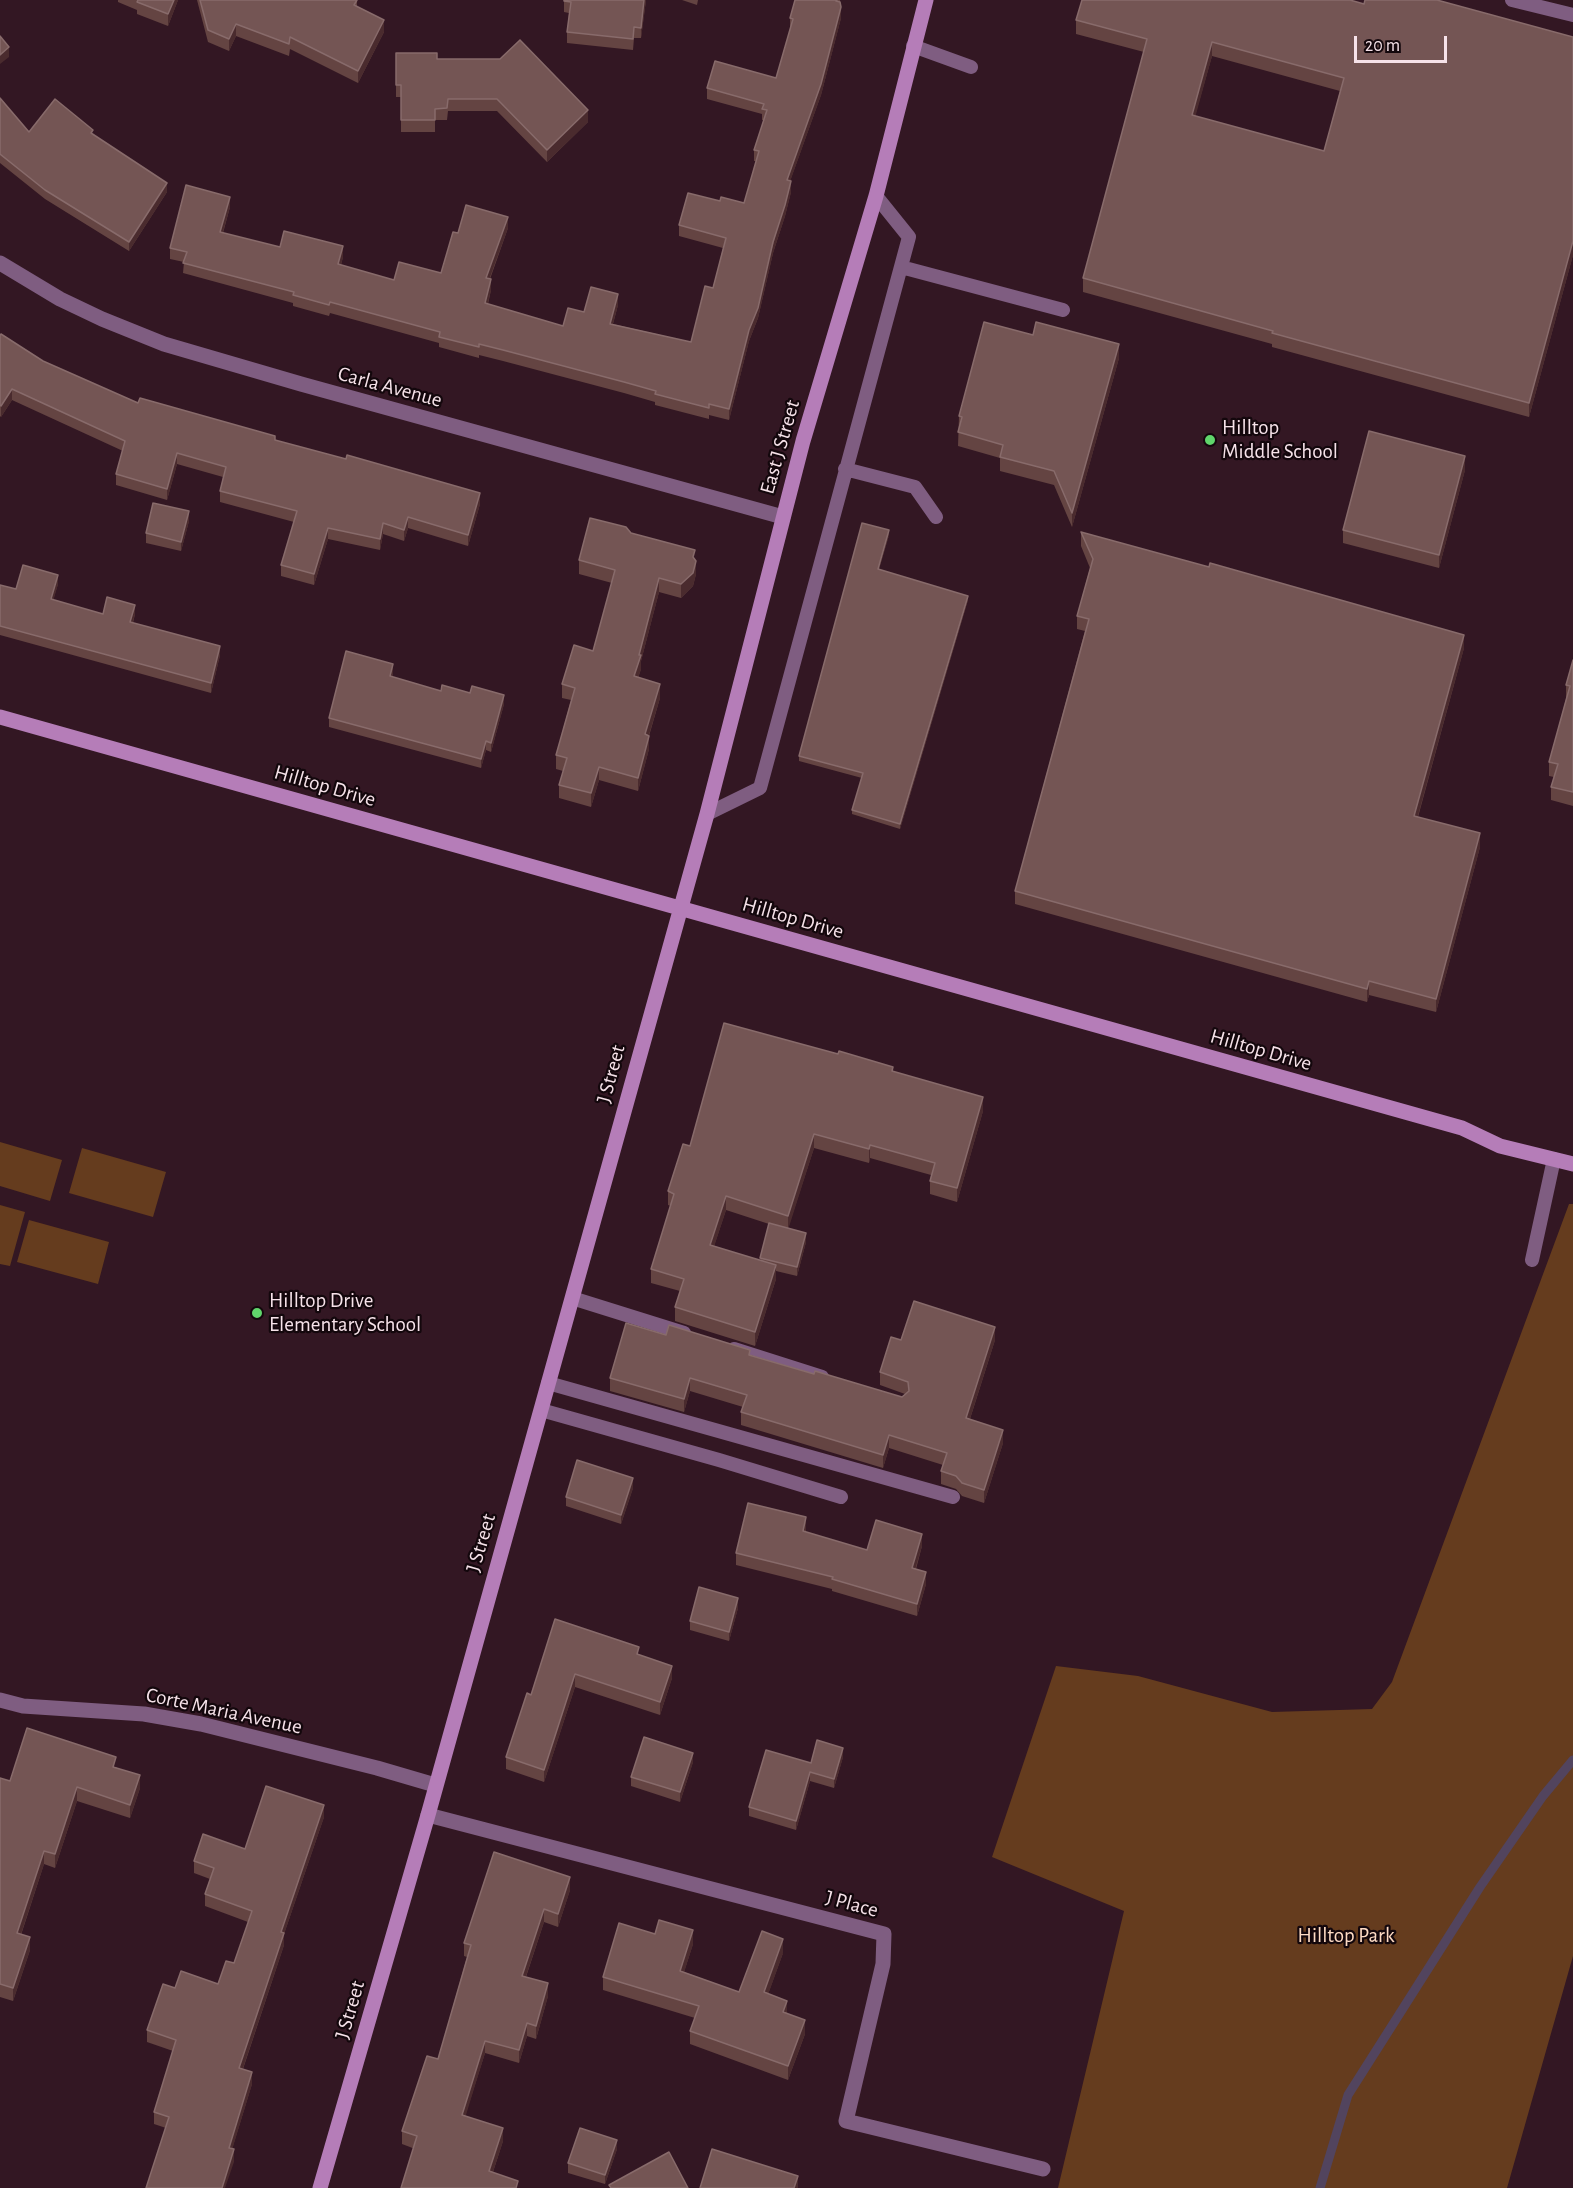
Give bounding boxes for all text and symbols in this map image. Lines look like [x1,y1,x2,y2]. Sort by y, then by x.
scale bar [1357,24,1450,62]
text: 20 m [1365,37,1400,55]
street label: Carla Avenue [335,361,445,413]
street label: East J Street [755,397,805,497]
place label: Hilltop Middle School [1222,415,1338,465]
marker: Hilltop Middle School [1203,433,1217,447]
street label: Hilltop Drive [271,760,379,812]
street label: Hilltop Drive [739,892,847,944]
street label: Hilltop Drive [1207,1024,1315,1076]
street label: J Street [591,1042,631,1106]
place label: Hilltop Drive Elementary School [269,1288,421,1338]
marker: Hilltop Drive Elementary School [250,1306,264,1320]
street label: J Street [461,1511,501,1575]
street label: Corte Maria Avenue [144,1682,304,1740]
street label: J Place [823,1885,881,1923]
park label: Hilltop Park [1298,1923,1394,1949]
street label: J Street [330,1978,370,2042]

